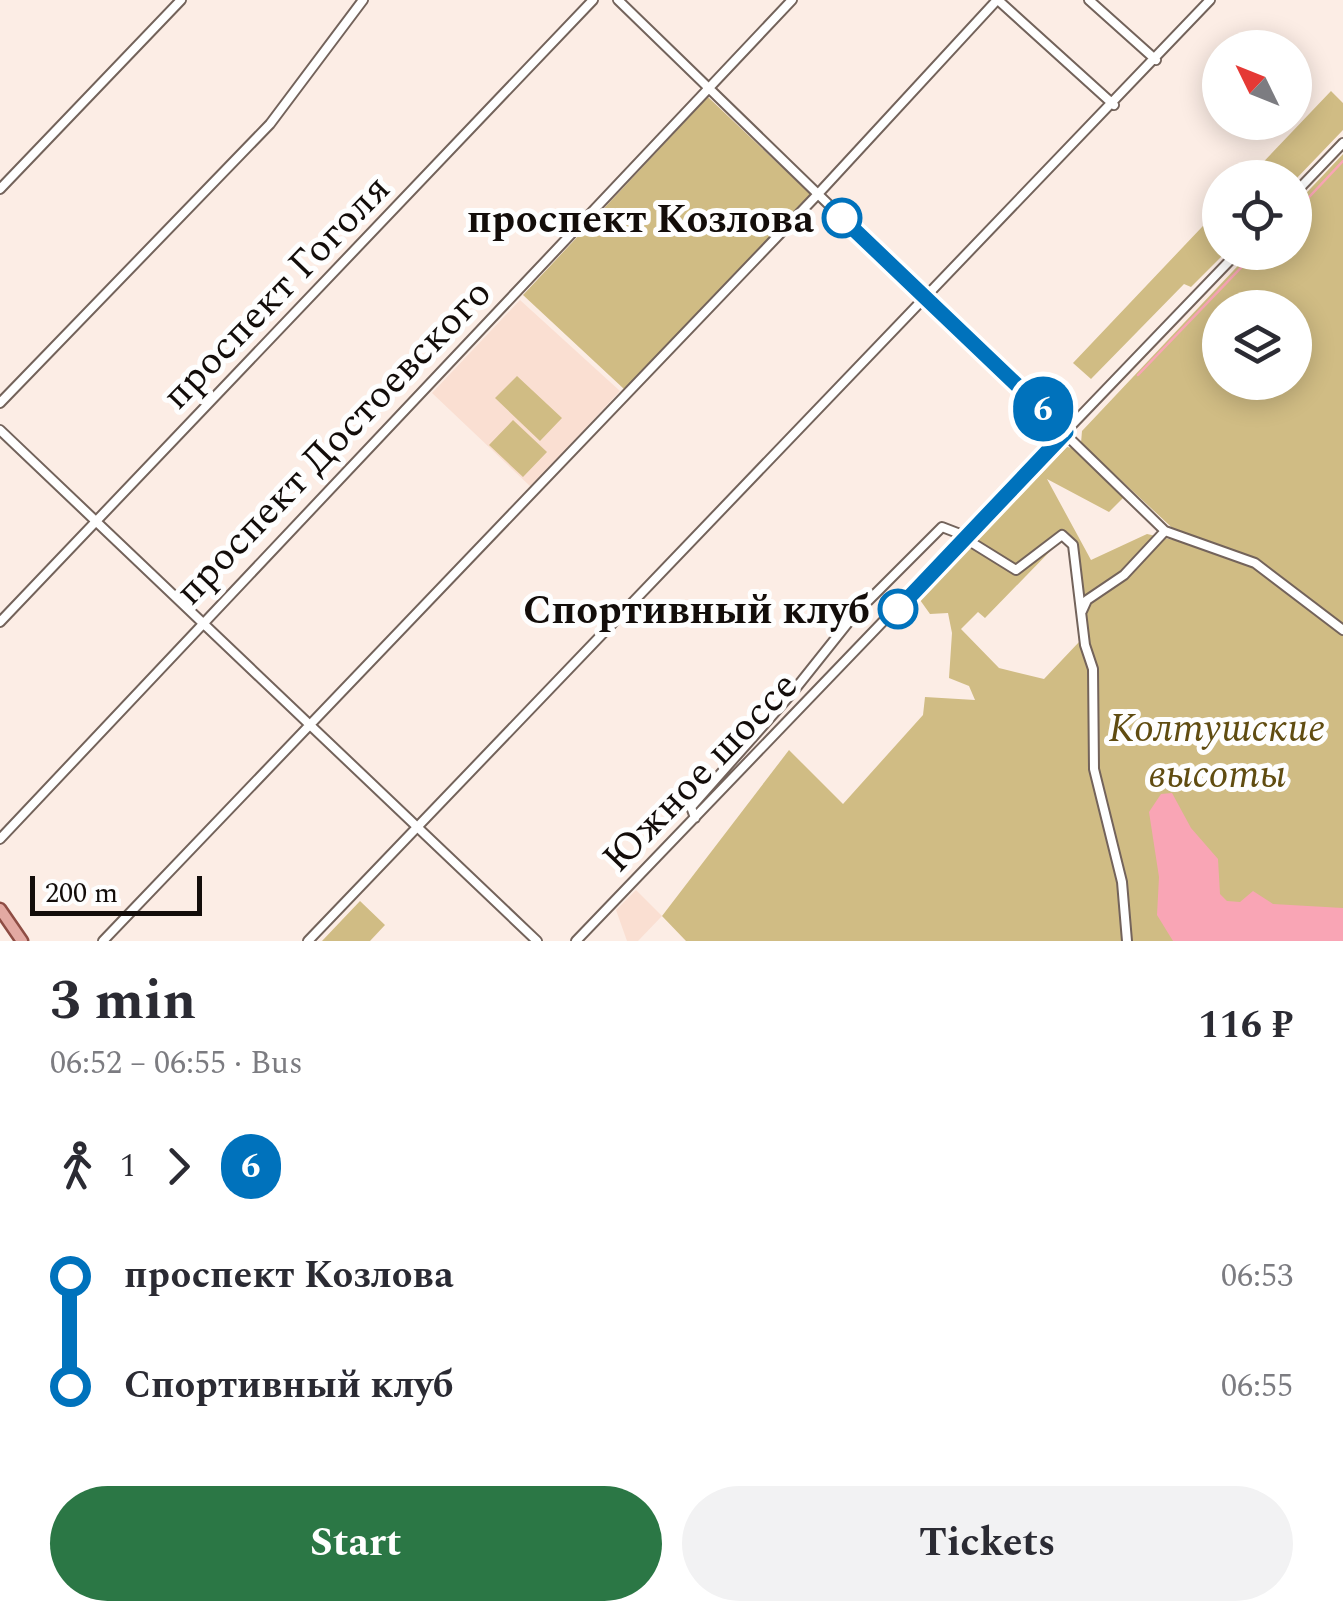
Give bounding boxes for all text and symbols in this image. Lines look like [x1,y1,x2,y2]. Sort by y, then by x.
north arrow [1202,30,1312,140]
map controls [1202,30,1312,400]
button: locate [1202,160,1312,270]
street label: проспект Гоголя [148,161,405,424]
place label: проспект Козлова [467,190,814,251]
marker: проспект Козлова [823,199,861,237]
street label: проспект Достоевского [161,265,507,620]
button: layers [1202,290,1312,400]
line badge: 6 [1010,376,1076,442]
text: 6 [1033,383,1053,436]
place label: Спортивный клуб [523,581,870,642]
marker: Спортивный клуб [879,590,917,628]
street label: Южное шоссе [589,658,813,887]
park label: Колтушские высоты [1109,699,1325,806]
scale bar [30,871,202,916]
text: 200 m [45,872,118,915]
text: 3 min [50,960,196,1043]
text: 116 ₽ [1198,997,1293,1055]
text: 06:52 – 06:55 · Bus [50,1039,303,1088]
icon: walk [50,1139,105,1194]
icon: forward [151,1139,206,1194]
text: 6 [241,1140,261,1193]
text: 1 [120,1142,136,1191]
text: проспект Козлова [124,1247,454,1305]
text: 06:53 [1221,1252,1293,1301]
text: Спортивный клуб [124,1357,454,1415]
text: 06:55 [1221,1362,1293,1411]
button: Start [50,1486,662,1601]
button: Tickets [682,1486,1293,1601]

